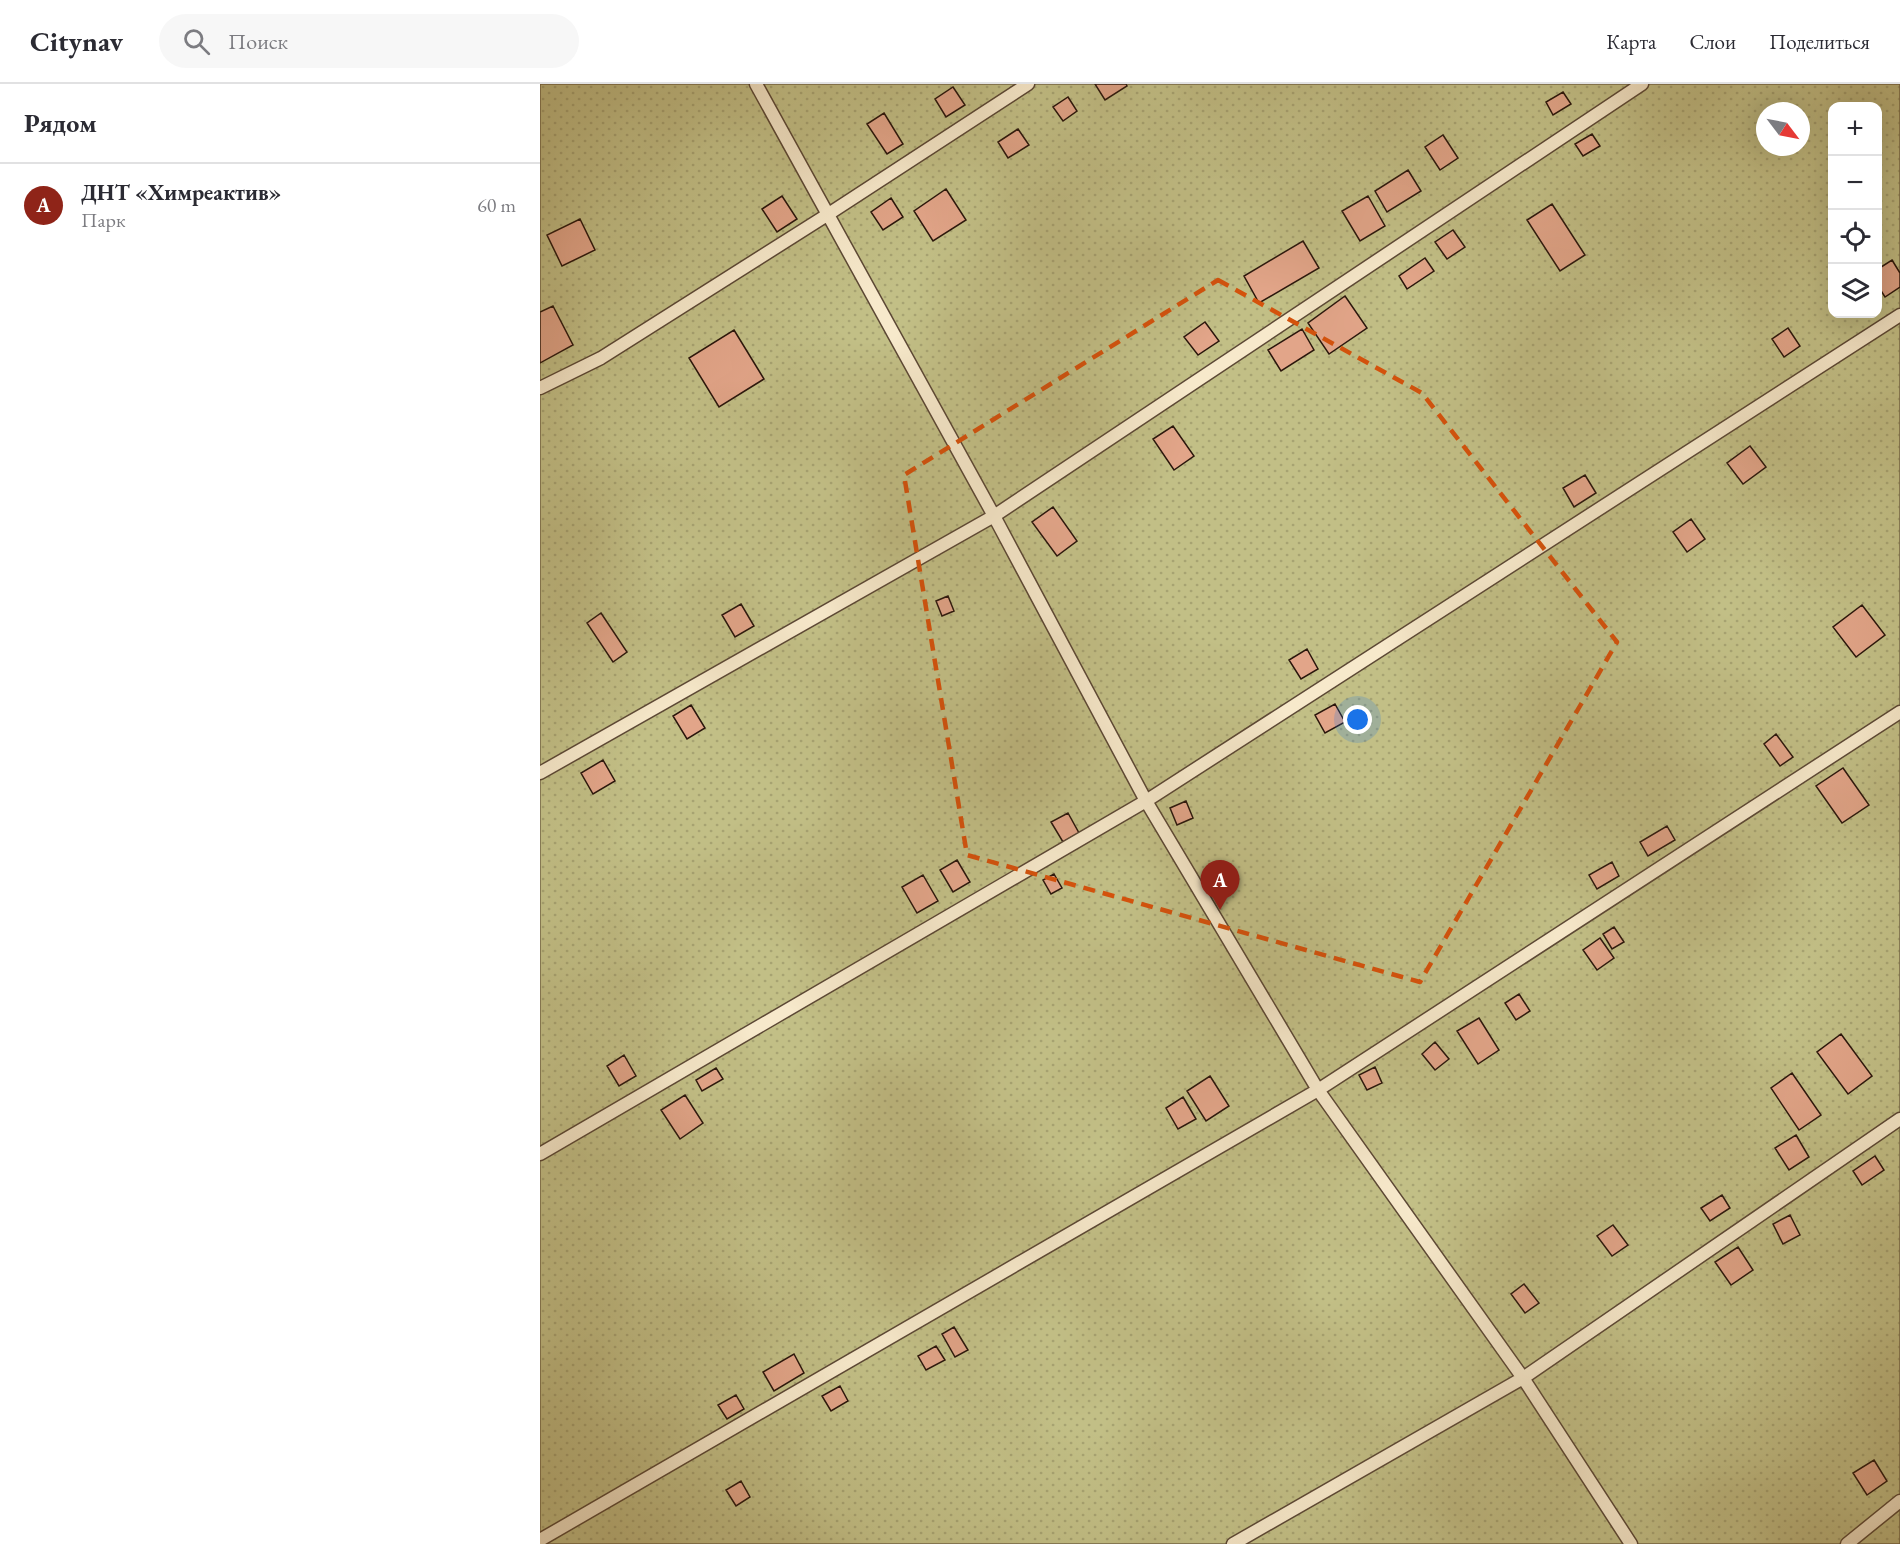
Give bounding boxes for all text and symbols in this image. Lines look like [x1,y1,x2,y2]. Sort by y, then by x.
search box [159,14,579,68]
text: Citynav [30,23,123,59]
icon: search [180,25,213,58]
text: Поиск [228,27,288,56]
text: Карта [1606,28,1656,55]
text: Слои [1689,28,1736,55]
text: Поделиться [1769,28,1870,55]
north arrow [1756,102,1810,156]
map controls [1828,102,1882,318]
button: + [1828,102,1882,156]
text: Рядом [24,106,97,140]
button: − [1828,156,1882,210]
text: ДНТ «Химреактив» [81,178,281,207]
text: A [36,192,51,218]
text: 60 m [477,192,516,218]
text: Парк [81,207,125,233]
button: locate [1828,210,1882,264]
button: layers [1828,264,1882,318]
your location [1343,705,1372,734]
pin: A [1200,860,1240,910]

